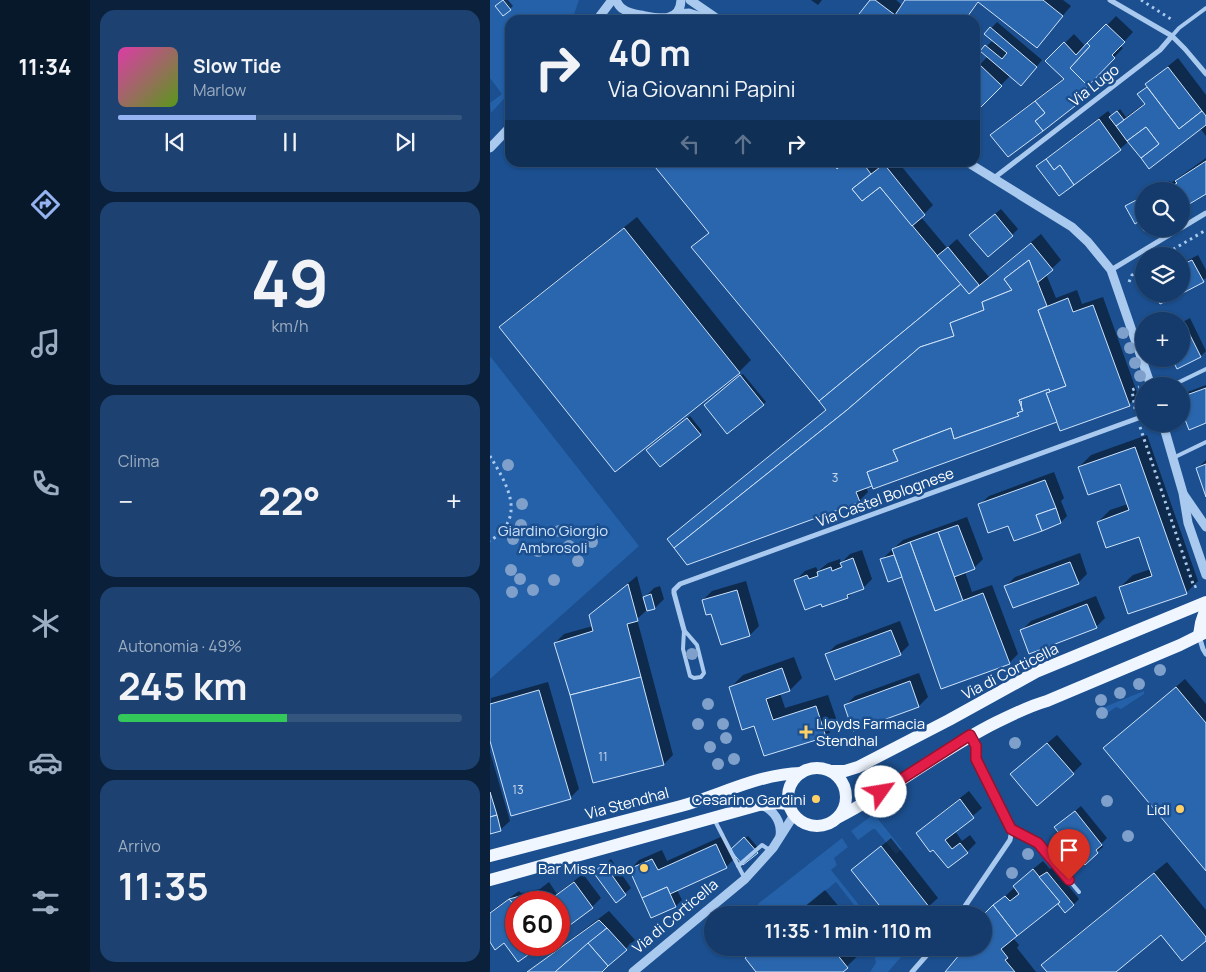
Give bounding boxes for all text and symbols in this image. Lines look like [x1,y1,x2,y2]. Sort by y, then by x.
text: 40 m [608,29,691,77]
icon: right [525,35,590,100]
text: 11:34 [19,52,72,82]
text: Slow Tide [193,53,281,79]
street label: Via Lugo [1065,59,1123,111]
text: Via Giovanni Papini [608,74,796,104]
text: Marlow [193,79,246,101]
icon: previous [161,128,189,156]
icon: pause [276,128,304,156]
icon: next [391,128,419,156]
icon: left [676,130,704,158]
icon: ahead [729,130,757,158]
icon: right [782,130,810,158]
map controls [1135,182,1190,432]
button: search [1135,182,1190,237]
icon: directions [28,187,63,222]
text: 49 [251,238,329,327]
button: layers [1135,247,1190,302]
button: + [1135,312,1190,367]
text: km/h [271,315,309,337]
icon: music [28,326,63,361]
button: − [1135,377,1190,432]
house number: 1 [1019,397,1023,414]
text: Clima [118,450,159,472]
street label: Via Castel Bolognese [813,462,957,532]
icon: phone [28,466,63,501]
house number: 3 [832,469,838,486]
text: 22° [258,474,321,526]
text: − [118,482,133,520]
text: + [446,482,462,520]
park label: Giardino Giorgio Ambrosoli [498,520,608,558]
icon: climate [28,606,63,641]
text: Autonomia · 49% [118,635,242,657]
street label: Via di Corticella [958,638,1062,704]
text: 245 km [118,659,247,711]
place label: Lloyds Farmacia Stendhal [816,713,925,751]
marker: Lloyds Farmacia Stendhal [800,726,812,738]
icon: car [28,745,63,780]
house number: 11 [598,748,608,765]
position arrow [854,765,906,817]
house number: 13 [512,781,524,798]
street label: Via Stendhal [583,782,671,824]
place label: Cesarino Gardini [692,789,806,810]
marker: Cesarino Gardini [810,793,822,805]
place label: Lidl [1146,799,1170,820]
marker: Lidl [1174,803,1186,815]
pin [1048,829,1090,880]
text: Arrivo [118,835,161,857]
icon: arrive [1055,836,1083,864]
place label: Bar Miss Zhao [538,858,634,879]
text: 11:35 [118,859,209,911]
marker: Bar Miss Zhao [638,862,650,874]
street label: Via di Corticella [628,874,722,958]
icon: filters [28,885,63,920]
speed limit sign: 60 [505,891,570,956]
text: 11:35 · 1 min · 110 m [764,918,932,944]

